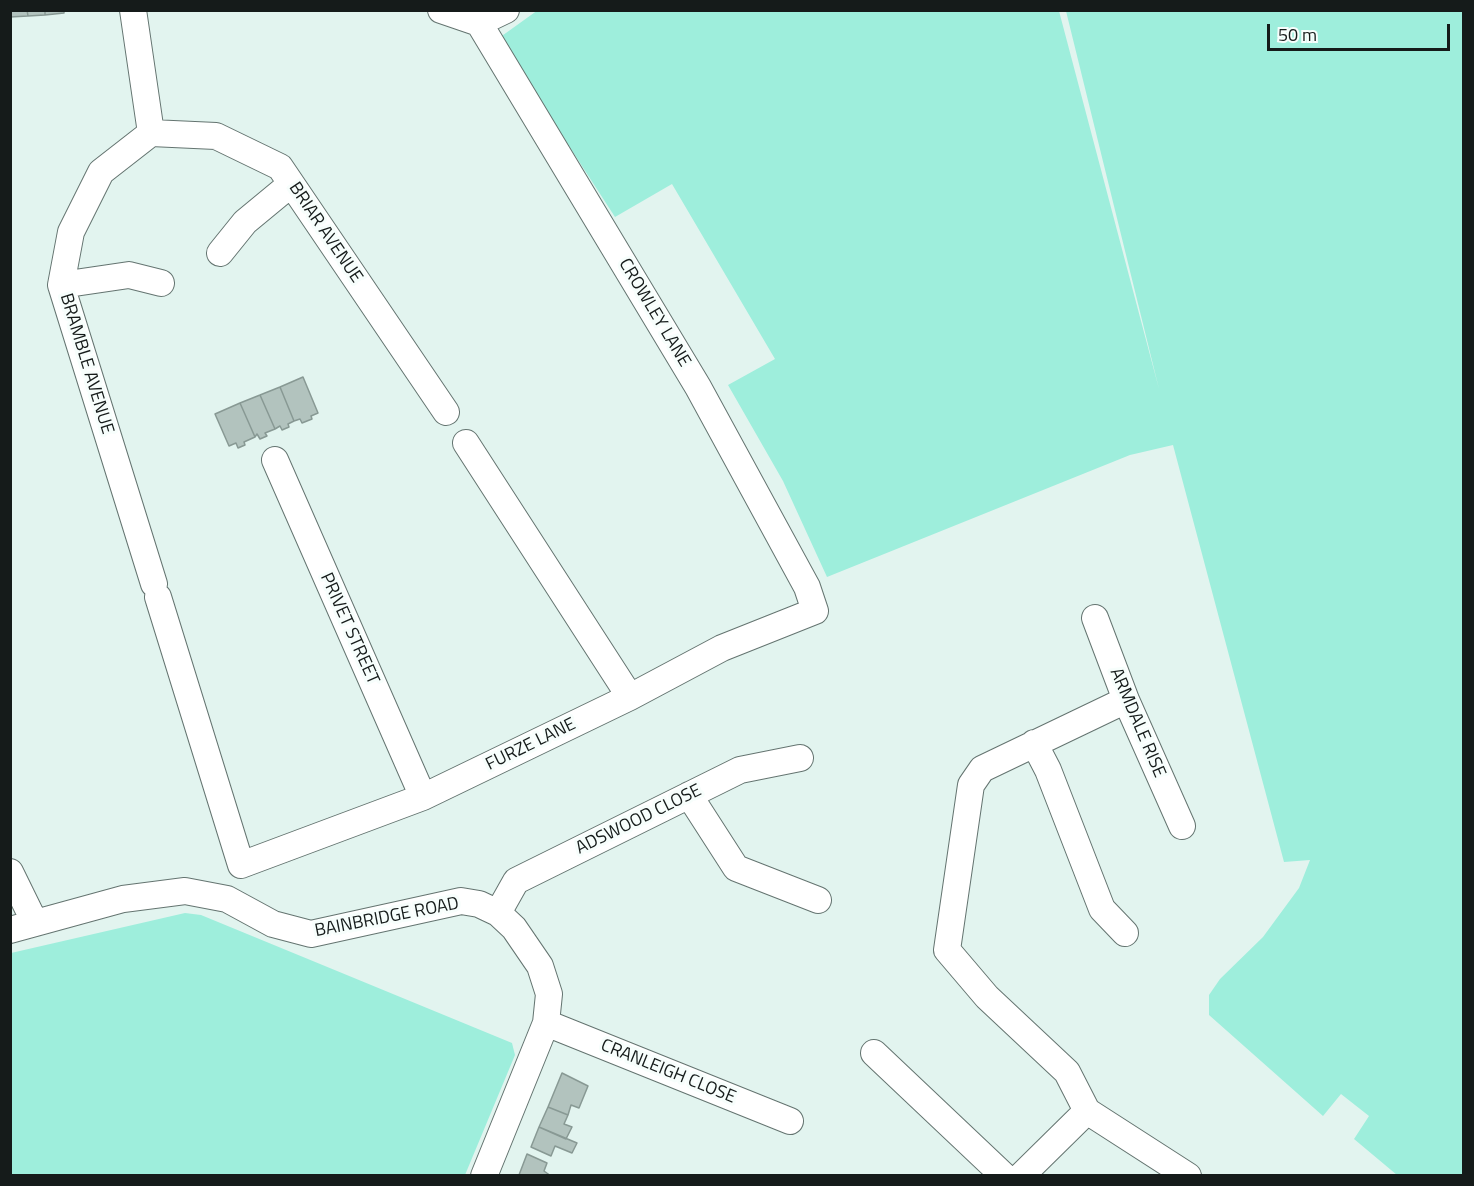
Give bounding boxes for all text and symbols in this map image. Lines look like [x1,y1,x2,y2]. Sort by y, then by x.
scale bar [1270,12,1453,50]
text: 50 m [1278,21,1317,48]
street label: BRIAR AVENUE [283,179,367,287]
street label: CROWLEY LANE [613,255,695,371]
street label: BRAMBLE AVENUE [54,291,118,437]
street label: PRIVET STREET [315,570,383,688]
street label: ARMDALE RISE [1104,665,1170,781]
street label: FURZE LANE [483,714,579,776]
street label: ADSWOOD CLOSE [573,780,705,860]
street label: BAINBRIDGE ROAD [313,893,461,943]
street label: CRANLEIGH CLOSE [597,1035,739,1109]

